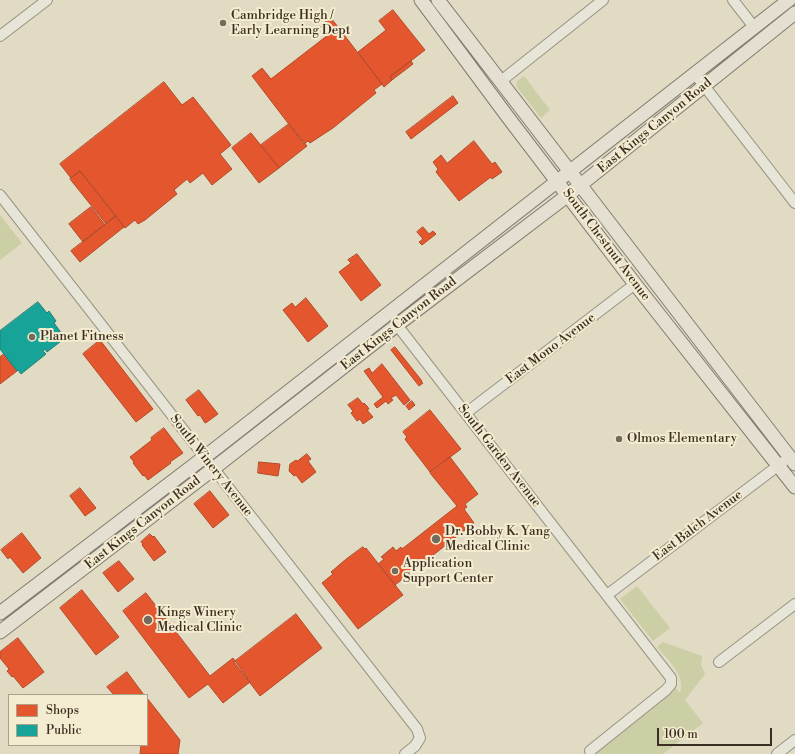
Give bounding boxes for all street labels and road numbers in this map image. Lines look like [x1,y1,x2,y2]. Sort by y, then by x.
street label: East Kings Canyon Road [595,75,715,177]
street label: South Chestnut Avenue [559,186,653,304]
street label: East Kings Canyon Road [338,274,460,374]
street label: East Mono Avenue [503,310,599,388]
street label: South Garden Avenue [454,401,544,511]
street label: South Winery Avenue [166,412,256,520]
street label: East Kings Canyon Road [82,473,204,573]
street label: East Balch Avenue [650,487,746,565]

